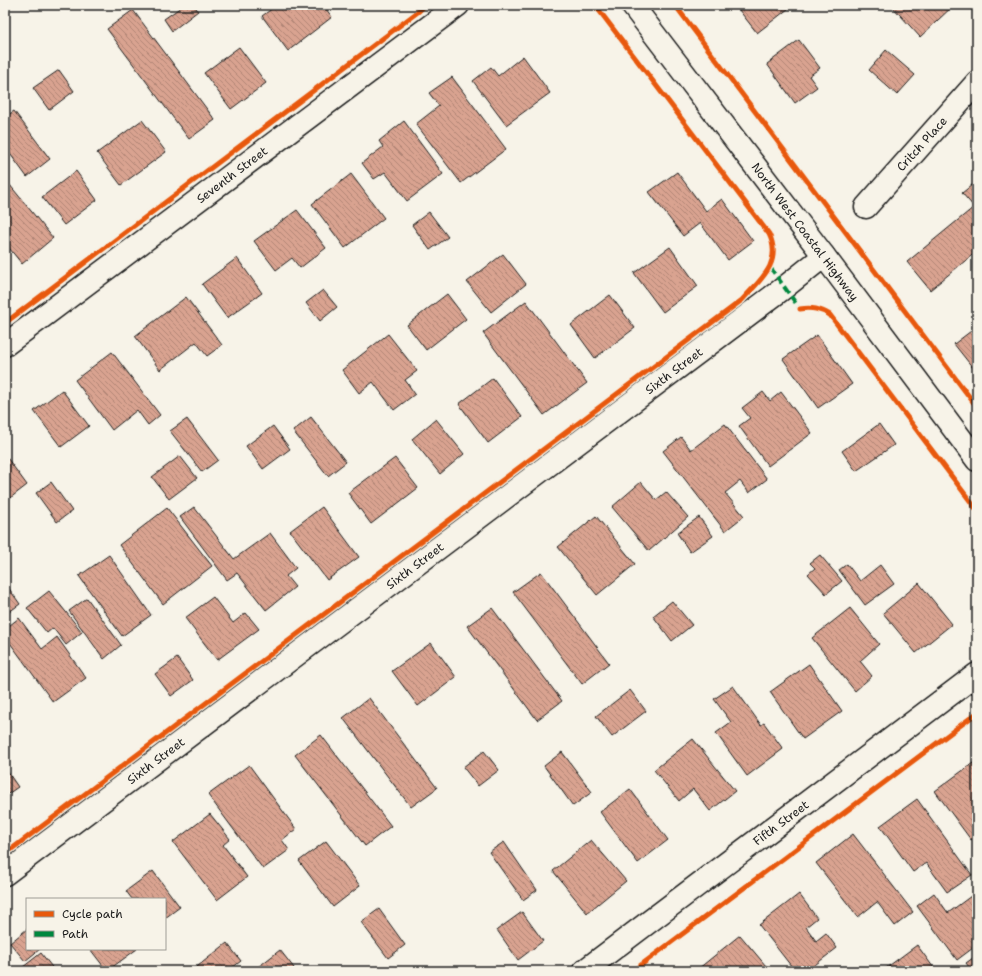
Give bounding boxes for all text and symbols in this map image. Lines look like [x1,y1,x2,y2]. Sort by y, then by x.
street label: Critch Place [893,113,951,175]
street label: Seventh Street [193,143,271,207]
street label: North West Coastal Highway [748,160,862,304]
street label: Sixth Street [642,344,706,398]
street label: Sixth Street [383,539,447,593]
street label: Sixth Street [124,734,188,788]
street label: Fifth Street [750,797,812,849]
legend [26,898,166,950]
text: Cycle path [62,906,123,922]
text: Path [62,926,88,942]

